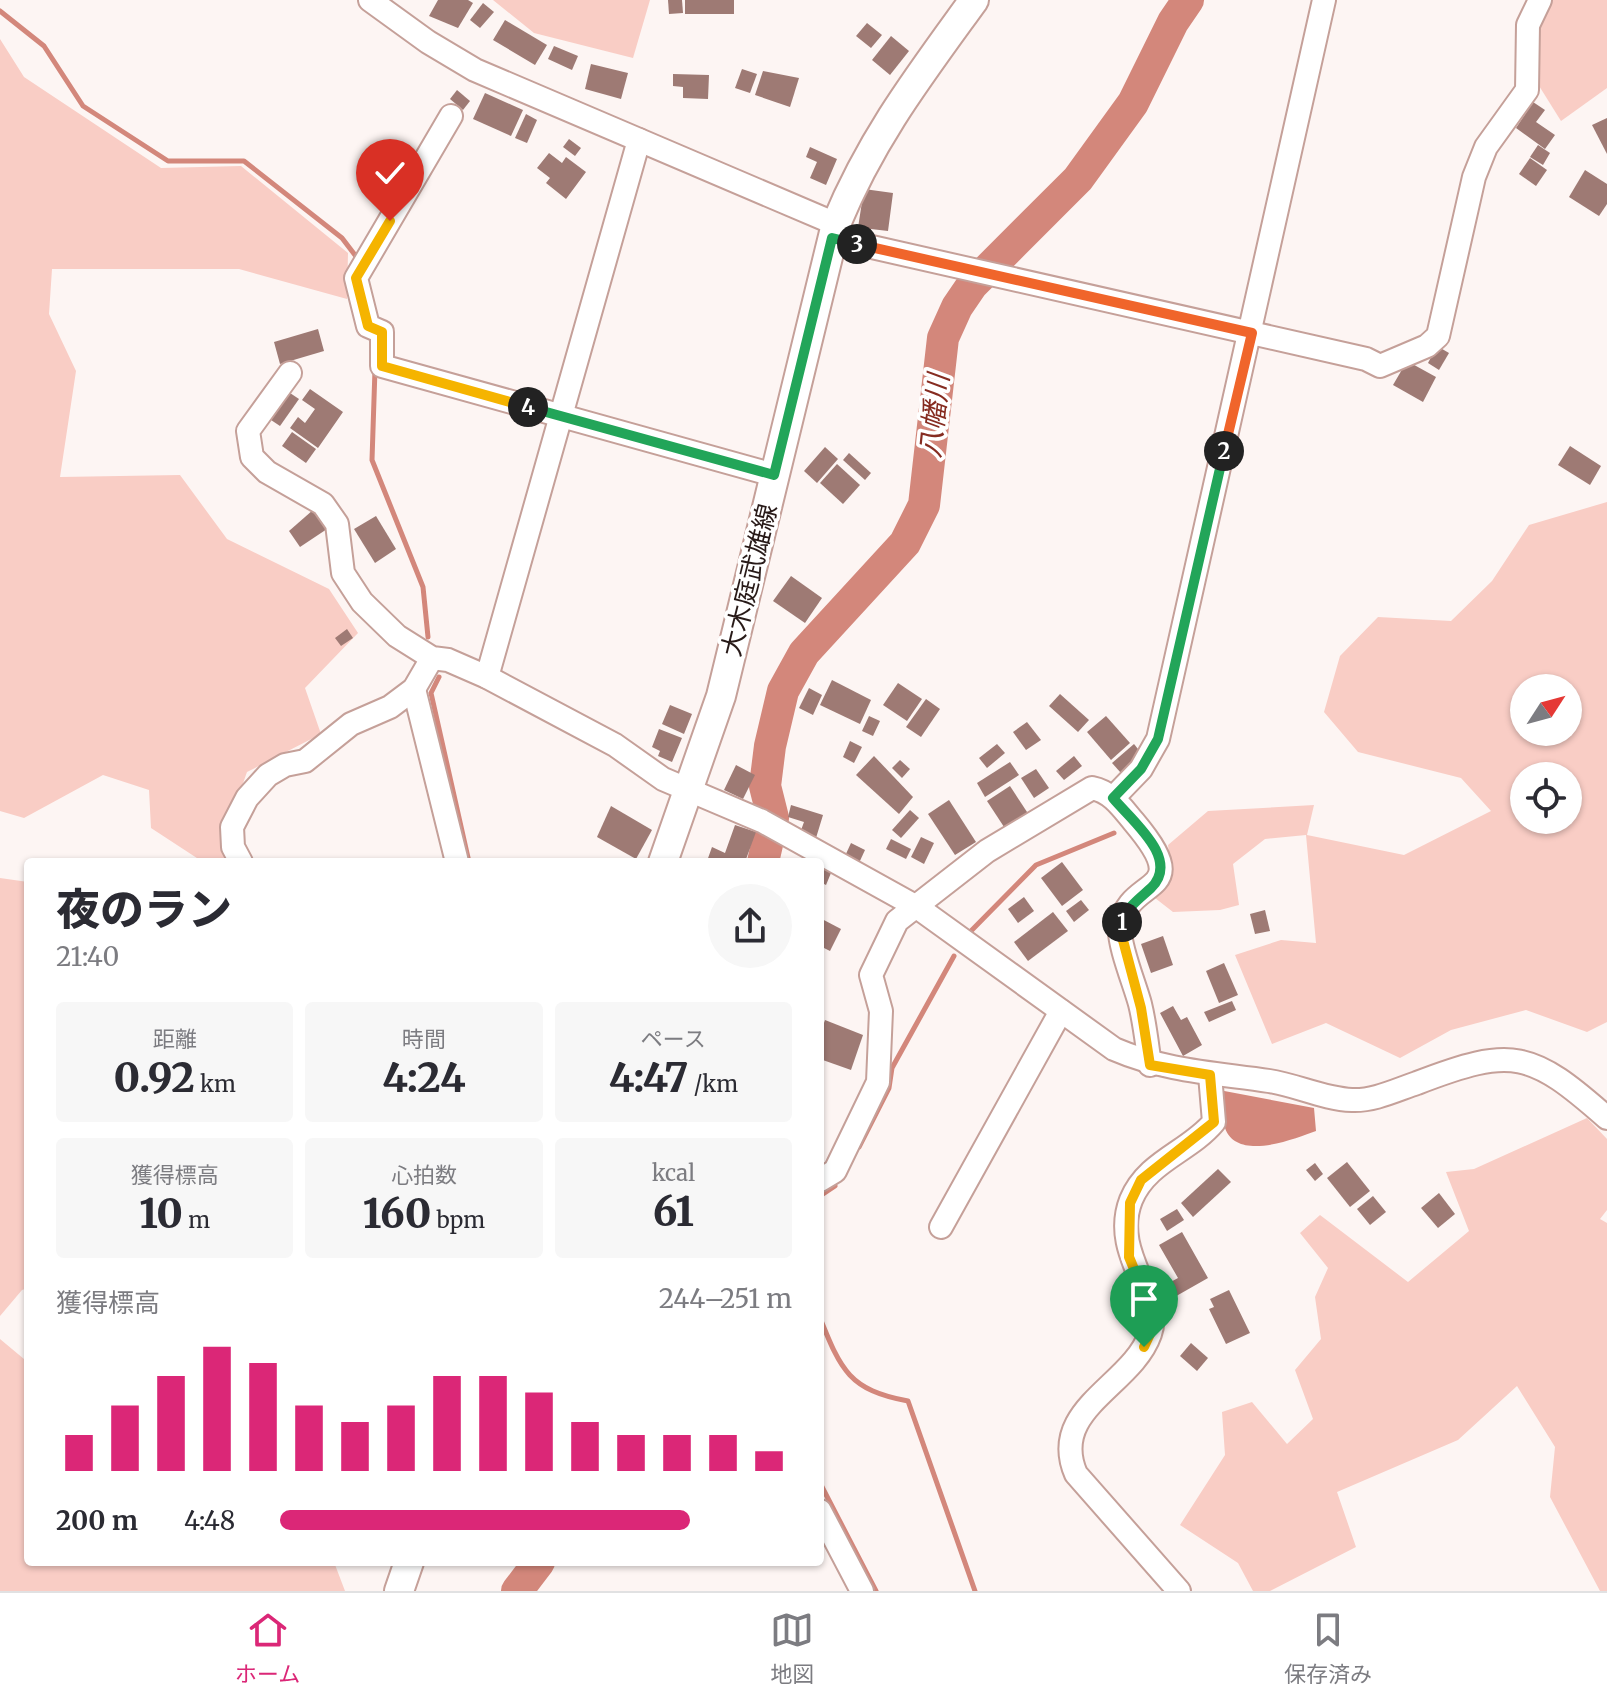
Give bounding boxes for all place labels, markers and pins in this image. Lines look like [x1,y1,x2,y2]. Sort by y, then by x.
pin [356,139,424,221]
pin: 3 [837,224,877,264]
pin: 4 [508,387,548,427]
pin: 2 [1204,431,1244,471]
pin: 1 [1102,902,1142,942]
pin [1110,1265,1178,1347]

